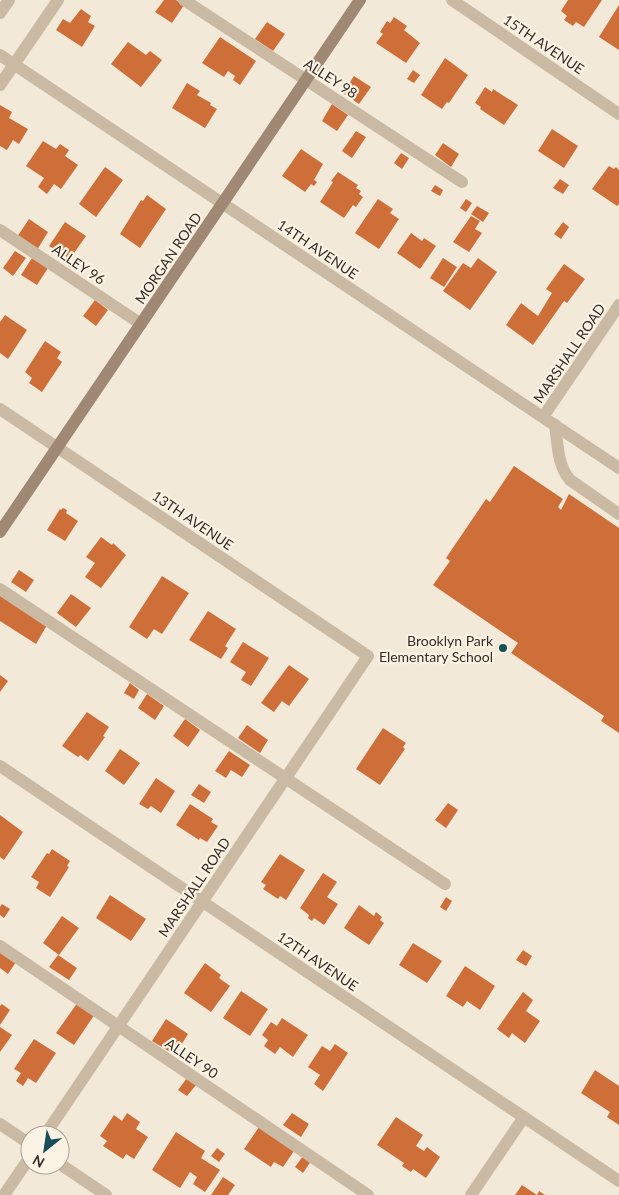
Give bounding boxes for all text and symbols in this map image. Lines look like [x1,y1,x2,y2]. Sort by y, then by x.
street label: 15TH AVENUE [500,11,588,77]
street label: ALLEY 98 [301,55,361,101]
street label: MORGAN ROAD [131,209,205,307]
street label: 14TH AVENUE [274,216,362,282]
street label: ALLEY 96 [49,240,109,288]
street label: MARSHALL ROAD [529,300,609,406]
street label: 13TH AVENUE [149,487,237,553]
place label: Brooklyn Park Elementary School [379,632,494,665]
marker: Brooklyn Park Elementary School [497,642,509,654]
street label: MARSHALL ROAD [154,834,234,940]
street label: 12TH AVENUE [274,928,362,994]
street label: ALLEY 90 [162,1034,222,1082]
north arrow [20,1125,70,1175]
text: N [29,1152,47,1172]

